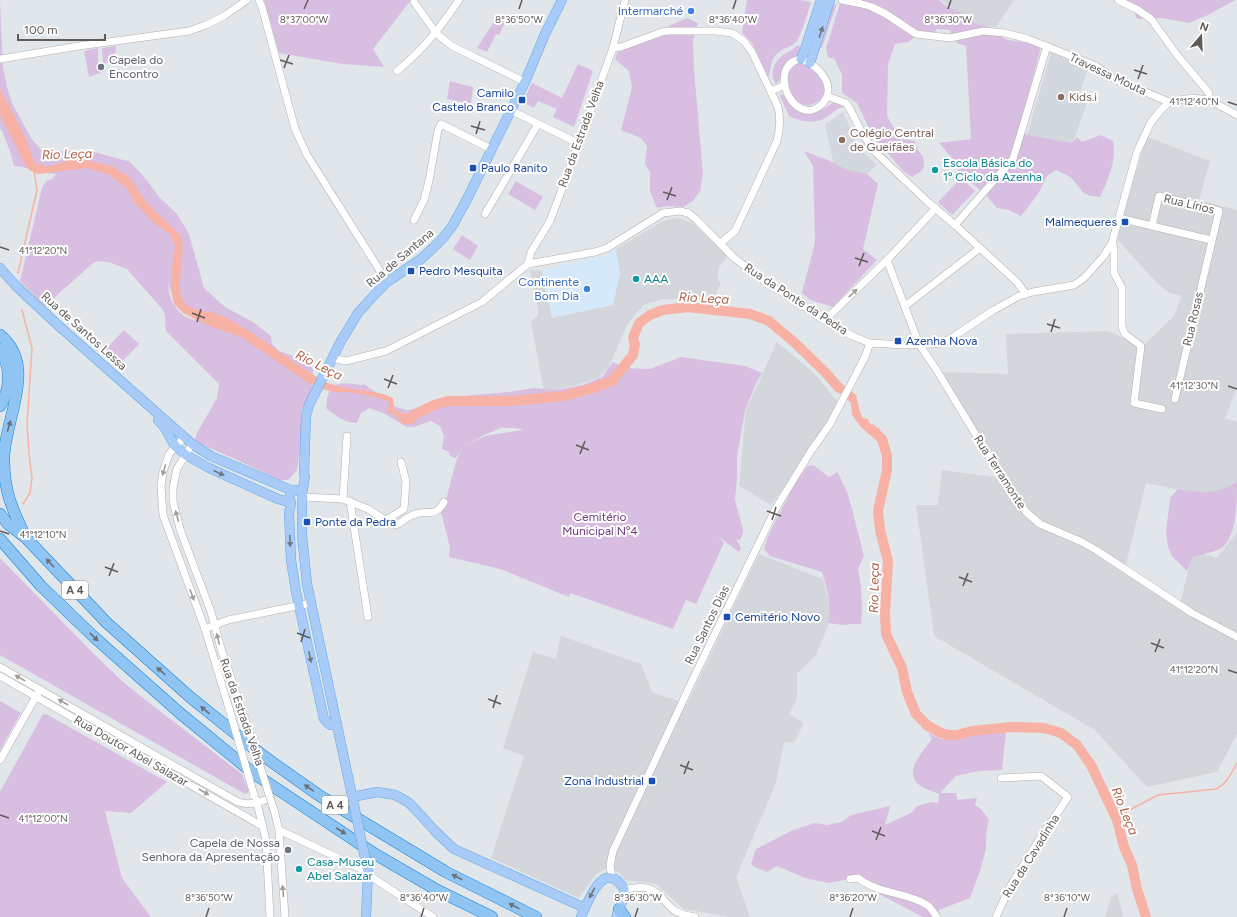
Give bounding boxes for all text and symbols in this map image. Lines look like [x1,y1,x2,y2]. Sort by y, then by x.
place label: Intermarché [618,4,683,18]
marker: Intermarché [686,6,696,16]
text: 8°37'00"W [280,13,329,26]
text: 8°36'50"W [495,13,543,26]
text: 8°36'40"W [709,13,758,26]
text: 8°36'30"W [924,13,972,26]
scale bar [18,16,105,42]
north arrow [1181,16,1221,56]
text: N [1198,19,1210,35]
text: 100 m [24,23,58,37]
one-way arrow [818,25,824,37]
street label: Travessa Mouta [1067,50,1149,98]
place label: Capela do Encontro [109,53,163,81]
marker: Capela do Encontro [96,62,106,72]
street label: Rua da Estrada Velha [555,79,607,189]
place label: Camilo Castelo Branco [432,86,514,114]
place label: Kids.i [1069,90,1097,104]
marker: Kids.i [1056,92,1066,102]
marker: Camilo Castelo Branco [517,95,527,105]
text: 41°12'40"N [1169,95,1219,108]
place label: Colégio Central de Gueifães [850,126,934,154]
marker: Colégio Central de Gueifães [837,135,847,145]
water label: Rio Leça [42,146,93,162]
place label: Escola Básica do 1º Ciclo da Azenha [943,156,1042,184]
place label: Paulo Ranito [481,161,548,175]
marker: Paulo Ranito [468,163,478,173]
marker: Escola Básica do 1º Ciclo da Azenha [930,165,940,175]
street label: Rua Lírios [1162,191,1216,217]
place label: Malmequeres [1045,215,1117,229]
marker: Malmequeres [1120,217,1130,227]
street label: Rua de Santana [364,226,436,290]
text: 41°12'20"N [19,244,67,257]
street label: Rua da Ponte da Pedra [742,260,850,338]
place label: Pedro Mesquita [419,264,503,278]
marker: Pedro Mesquita [406,266,416,276]
place label: AAA [644,272,668,286]
marker: AAA [631,274,641,284]
place label: Continente Bom Dia [518,275,579,303]
marker: Continente Bom Dia [582,284,592,294]
one-way arrow [848,288,858,298]
street label: Rua de Santos Lessa [38,289,130,373]
water label: Rio Leça [678,289,730,307]
street label: Rua Rosas [1180,290,1206,347]
place label: Azenha Nova [906,334,977,348]
marker: Azenha Nova [893,336,903,346]
water label: Rio Leça [293,347,345,383]
text: 41°12'30"N [1170,379,1218,392]
one-way arrow [6,419,12,431]
street label: Rua Terramonte [971,433,1029,512]
one-way arrow [161,464,167,476]
one-way arrow [214,470,225,476]
one-way arrow [174,510,180,522]
park label: Cemitério Municipal Nº4 [562,510,638,538]
place label: Ponte da Pedra [315,515,396,529]
marker: Ponte da Pedra [302,517,312,527]
text: 41°12'10"N [19,528,67,541]
one-way arrow [287,535,294,547]
one-way arrow [45,558,54,568]
water label: Rio Leça [866,562,882,613]
road number: A 4 [62,581,88,599]
street label: Rua Santos Dias [682,583,732,667]
one-way arrow [190,589,196,601]
place label: Cemitério Novo [735,610,820,624]
marker: Cemitério Novo [722,612,732,622]
one-way arrow [89,632,99,642]
one-way arrow [215,633,221,645]
one-way arrow [308,651,314,663]
street label: Rua da Estrada Velha [217,656,267,768]
text: 41°12'20"N [1170,663,1218,676]
one-way arrow [155,667,166,676]
one-way arrow [14,675,26,682]
one-way arrow [57,699,69,706]
one-way arrow [200,706,211,715]
street label: Rua Doutor Abel Salazar [71,713,191,789]
place label: Zona Industrial [564,774,644,788]
marker: Zona Industrial [647,776,657,786]
one-way arrow [304,784,315,792]
water label: Rio Leça [1109,785,1142,838]
one-way arrow [198,788,210,795]
road number: A 4 [322,796,348,814]
text: 41°12'00"N [18,812,68,825]
street label: Rua da Cavadinha [1000,812,1062,900]
one-way arrow [336,827,346,835]
place label: Capela de Nossa Senhora da Apresentação [142,836,280,864]
marker: Capela de Nossa Senhora da Apresentação [283,845,293,855]
place label: Casa-Museu Abel Salazar [307,855,374,883]
marker: Casa-Museu Abel Salazar [294,864,304,874]
one-way arrow [451,874,462,880]
one-way arrow [279,885,286,897]
one-way arrow [589,887,596,899]
text: 8°36'50"W [185,891,233,904]
text: 8°36'40"W [400,891,449,904]
text: 8°36'30"W [614,891,662,904]
text: 8°36'20"W [829,891,877,904]
text: 8°36'10"W [1044,891,1091,904]
one-way arrow [508,903,519,909]

